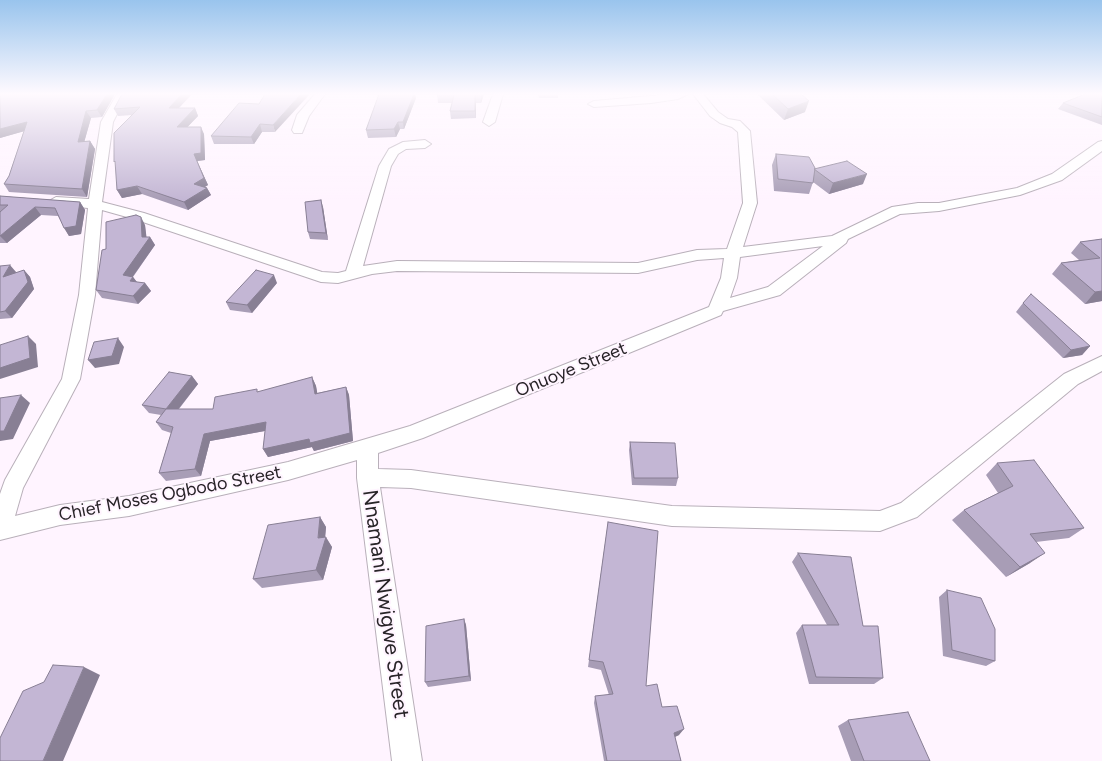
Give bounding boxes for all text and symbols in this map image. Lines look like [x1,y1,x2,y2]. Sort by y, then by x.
street label: Onuoye Street [512,338,630,402]
street label: Chief Moses Ogbodo Street [57,462,283,526]
street label: Nnamani Nwigwe Street [356,488,414,720]

